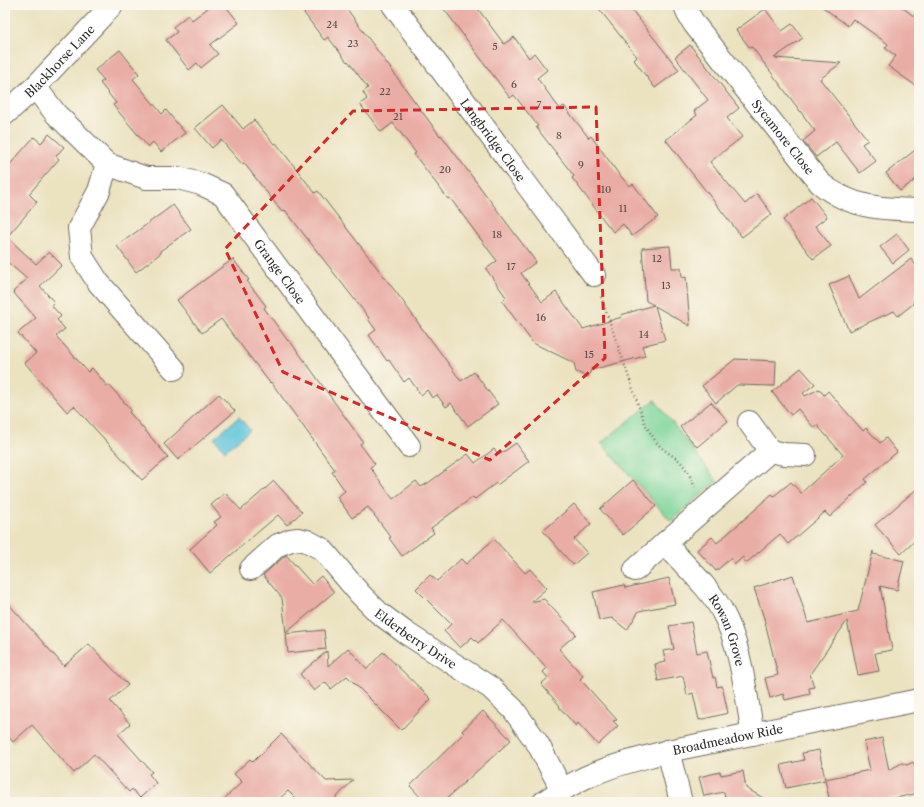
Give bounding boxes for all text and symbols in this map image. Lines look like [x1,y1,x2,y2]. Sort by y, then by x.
house number: 24 [326,18,338,31]
street label: Blackhorse Lane [21,21,98,101]
house number: 23 [347,37,359,50]
house number: 5 [492,40,498,53]
house number: 6 [511,78,517,91]
house number: 22 [379,85,391,98]
street label: Langbridge Close [458,95,529,184]
street label: Sycamore Close [749,96,818,178]
house number: 7 [537,98,542,111]
house number: 21 [393,110,404,123]
house number: 8 [556,129,562,142]
house number: 9 [578,158,584,171]
house number: 20 [439,163,451,176]
house number: 10 [601,183,611,196]
house number: 11 [619,202,628,215]
house number: 18 [492,228,502,241]
street label: Grange Close [251,236,309,307]
house number: 12 [652,252,662,265]
house number: 17 [506,260,516,273]
house number: 13 [661,279,671,292]
house number: 16 [536,311,546,324]
house number: 14 [639,328,649,341]
house number: 15 [584,348,594,361]
street label: Rowan Grove [706,591,748,668]
street label: Elderberry Drive [372,605,460,672]
street label: Broadmeadow Ride [671,720,784,757]

